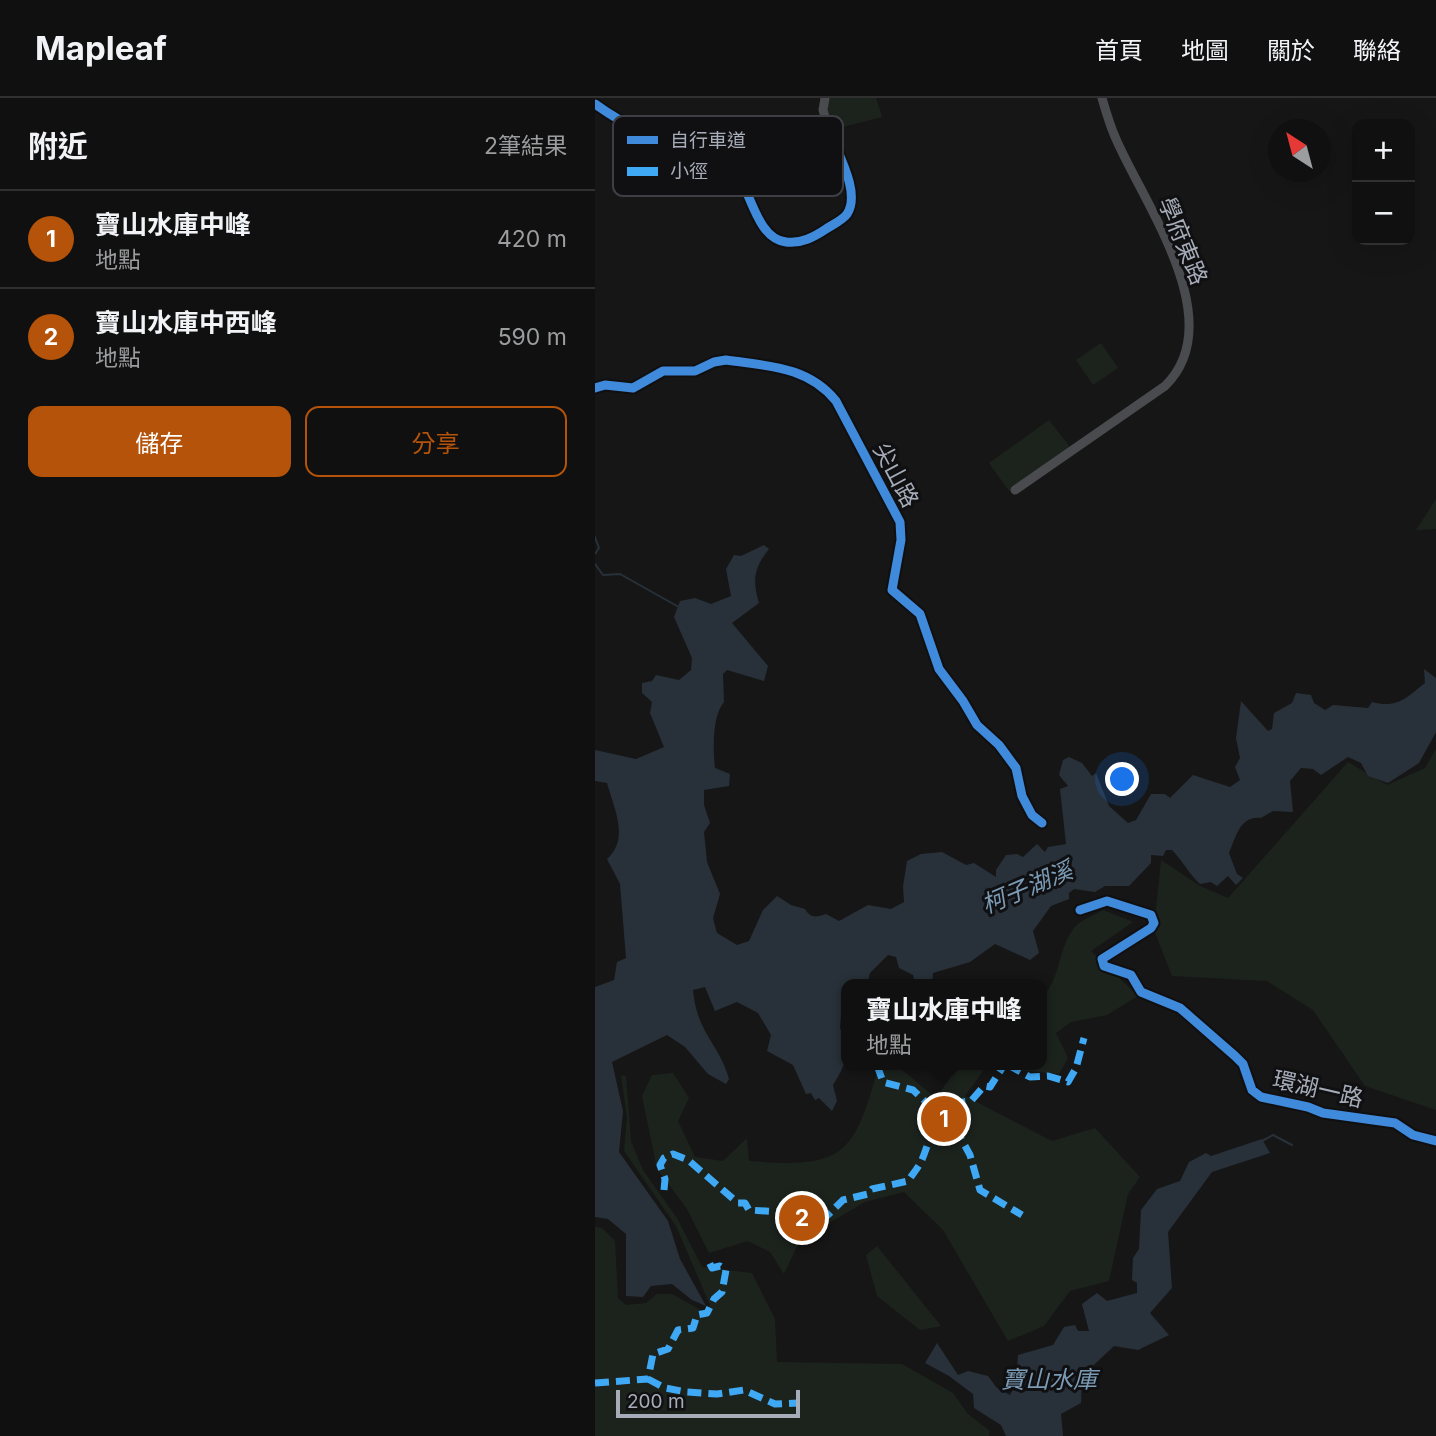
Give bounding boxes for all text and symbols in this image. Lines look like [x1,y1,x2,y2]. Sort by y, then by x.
text: Mapleaf [35,28,167,68]
text: 首頁 [1095,36,1143,65]
text: 地圖 [1181,36,1229,65]
text: 關於 [1267,36,1315,65]
text: 聯絡 [1353,36,1401,65]
legend [613,116,843,196]
north arrow [1268,119,1331,182]
map controls [1352,119,1415,245]
button: + [1352,119,1415,182]
text: 附近 [28,128,88,164]
text: 自行車道 [670,129,746,152]
text: 2筆結果 [484,132,567,160]
text: 小徑 [670,160,708,183]
button: − [1352,182,1415,245]
street label: 學府東路 [1153,193,1213,289]
text: 寶山水庫中峰 [95,209,251,240]
text: 1 [46,225,56,253]
text: 420 m [497,225,567,253]
text: 地點 [95,246,141,274]
text: 寶山水庫中西峰 [95,307,277,338]
text: 2 [44,323,58,351]
text: 590 m [498,323,567,351]
text: 地點 [95,344,141,372]
button: 儲存 [28,406,291,477]
button: 分享 [305,406,567,477]
street label: 尖山路 [867,438,925,512]
your location [1105,762,1139,796]
water label: 柯子湖溪 [977,854,1079,920]
popup [841,979,1047,1070]
text: 寶山水庫中峰 [866,994,1022,1025]
text: 地點 [866,1031,912,1059]
street label: 環湖一路 [1270,1065,1366,1113]
pin: 1 [921,1093,967,1145]
pin: 2 [779,1192,825,1244]
water label: 寶山水庫 [1001,1365,1101,1394]
scale bar [616,1387,800,1419]
text: 200 m [627,1390,685,1413]

